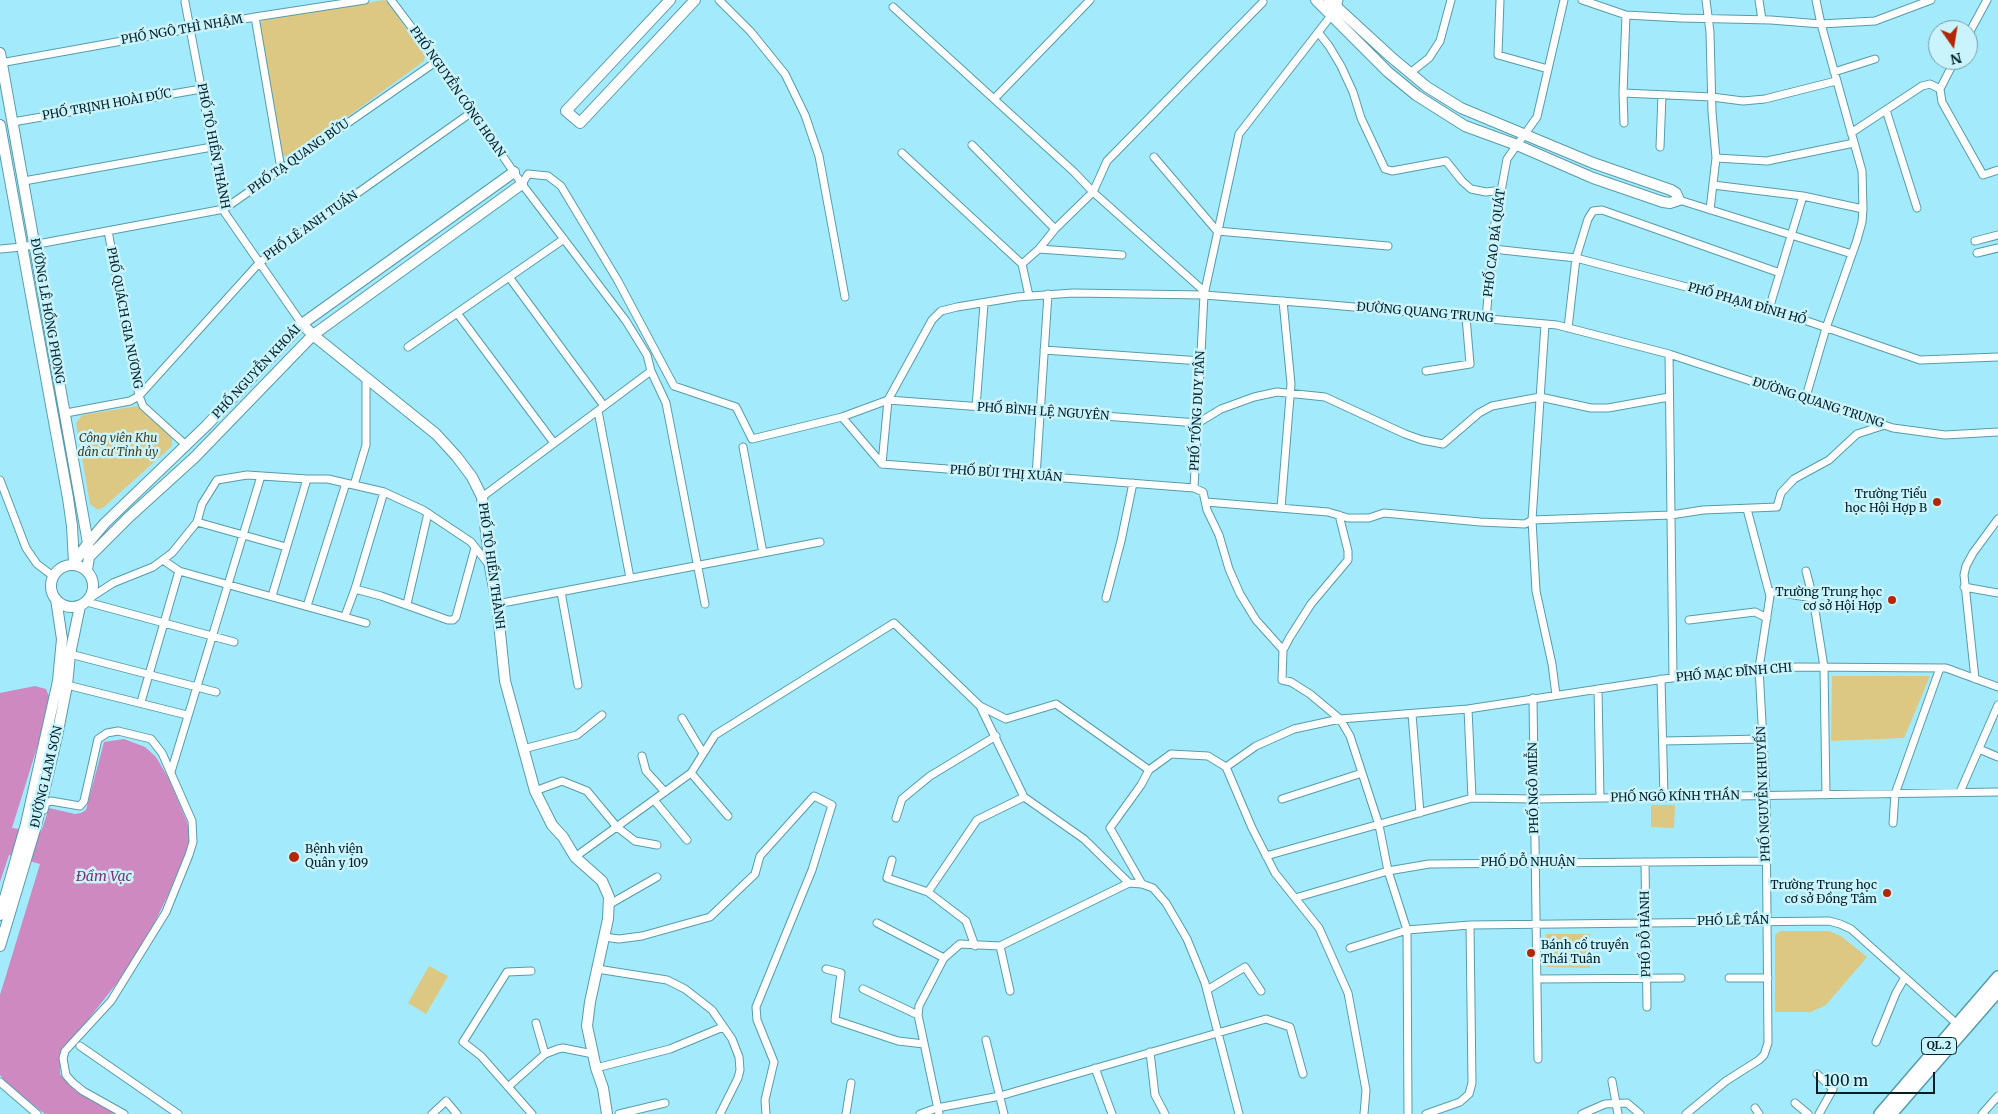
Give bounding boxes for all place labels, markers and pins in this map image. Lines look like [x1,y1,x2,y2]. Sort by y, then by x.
place label: Trường Tiểu học Hội Hợp B [1845,488,1927,516]
marker: Trường Tiểu học Hội Hợp B [1931,496,1943,508]
place label: Trường Trung học cơ sở Hội Hợp [1775,586,1882,614]
marker: Trường Trung học cơ sở Hội Hợp [1886,594,1898,606]
place label: Bệnh viện Quân y 109 [305,843,368,871]
marker: Bệnh viện Quân y 109 [287,850,301,864]
place label: Trường Trung học cơ sở Đồng Tâm [1770,879,1877,907]
marker: Trường Trung học cơ sở Đồng Tâm [1881,887,1893,899]
place label: Bánh cổ truyền Thái Tuân [1541,939,1629,967]
marker: Bánh cổ truyền Thái Tuân [1525,947,1537,959]

